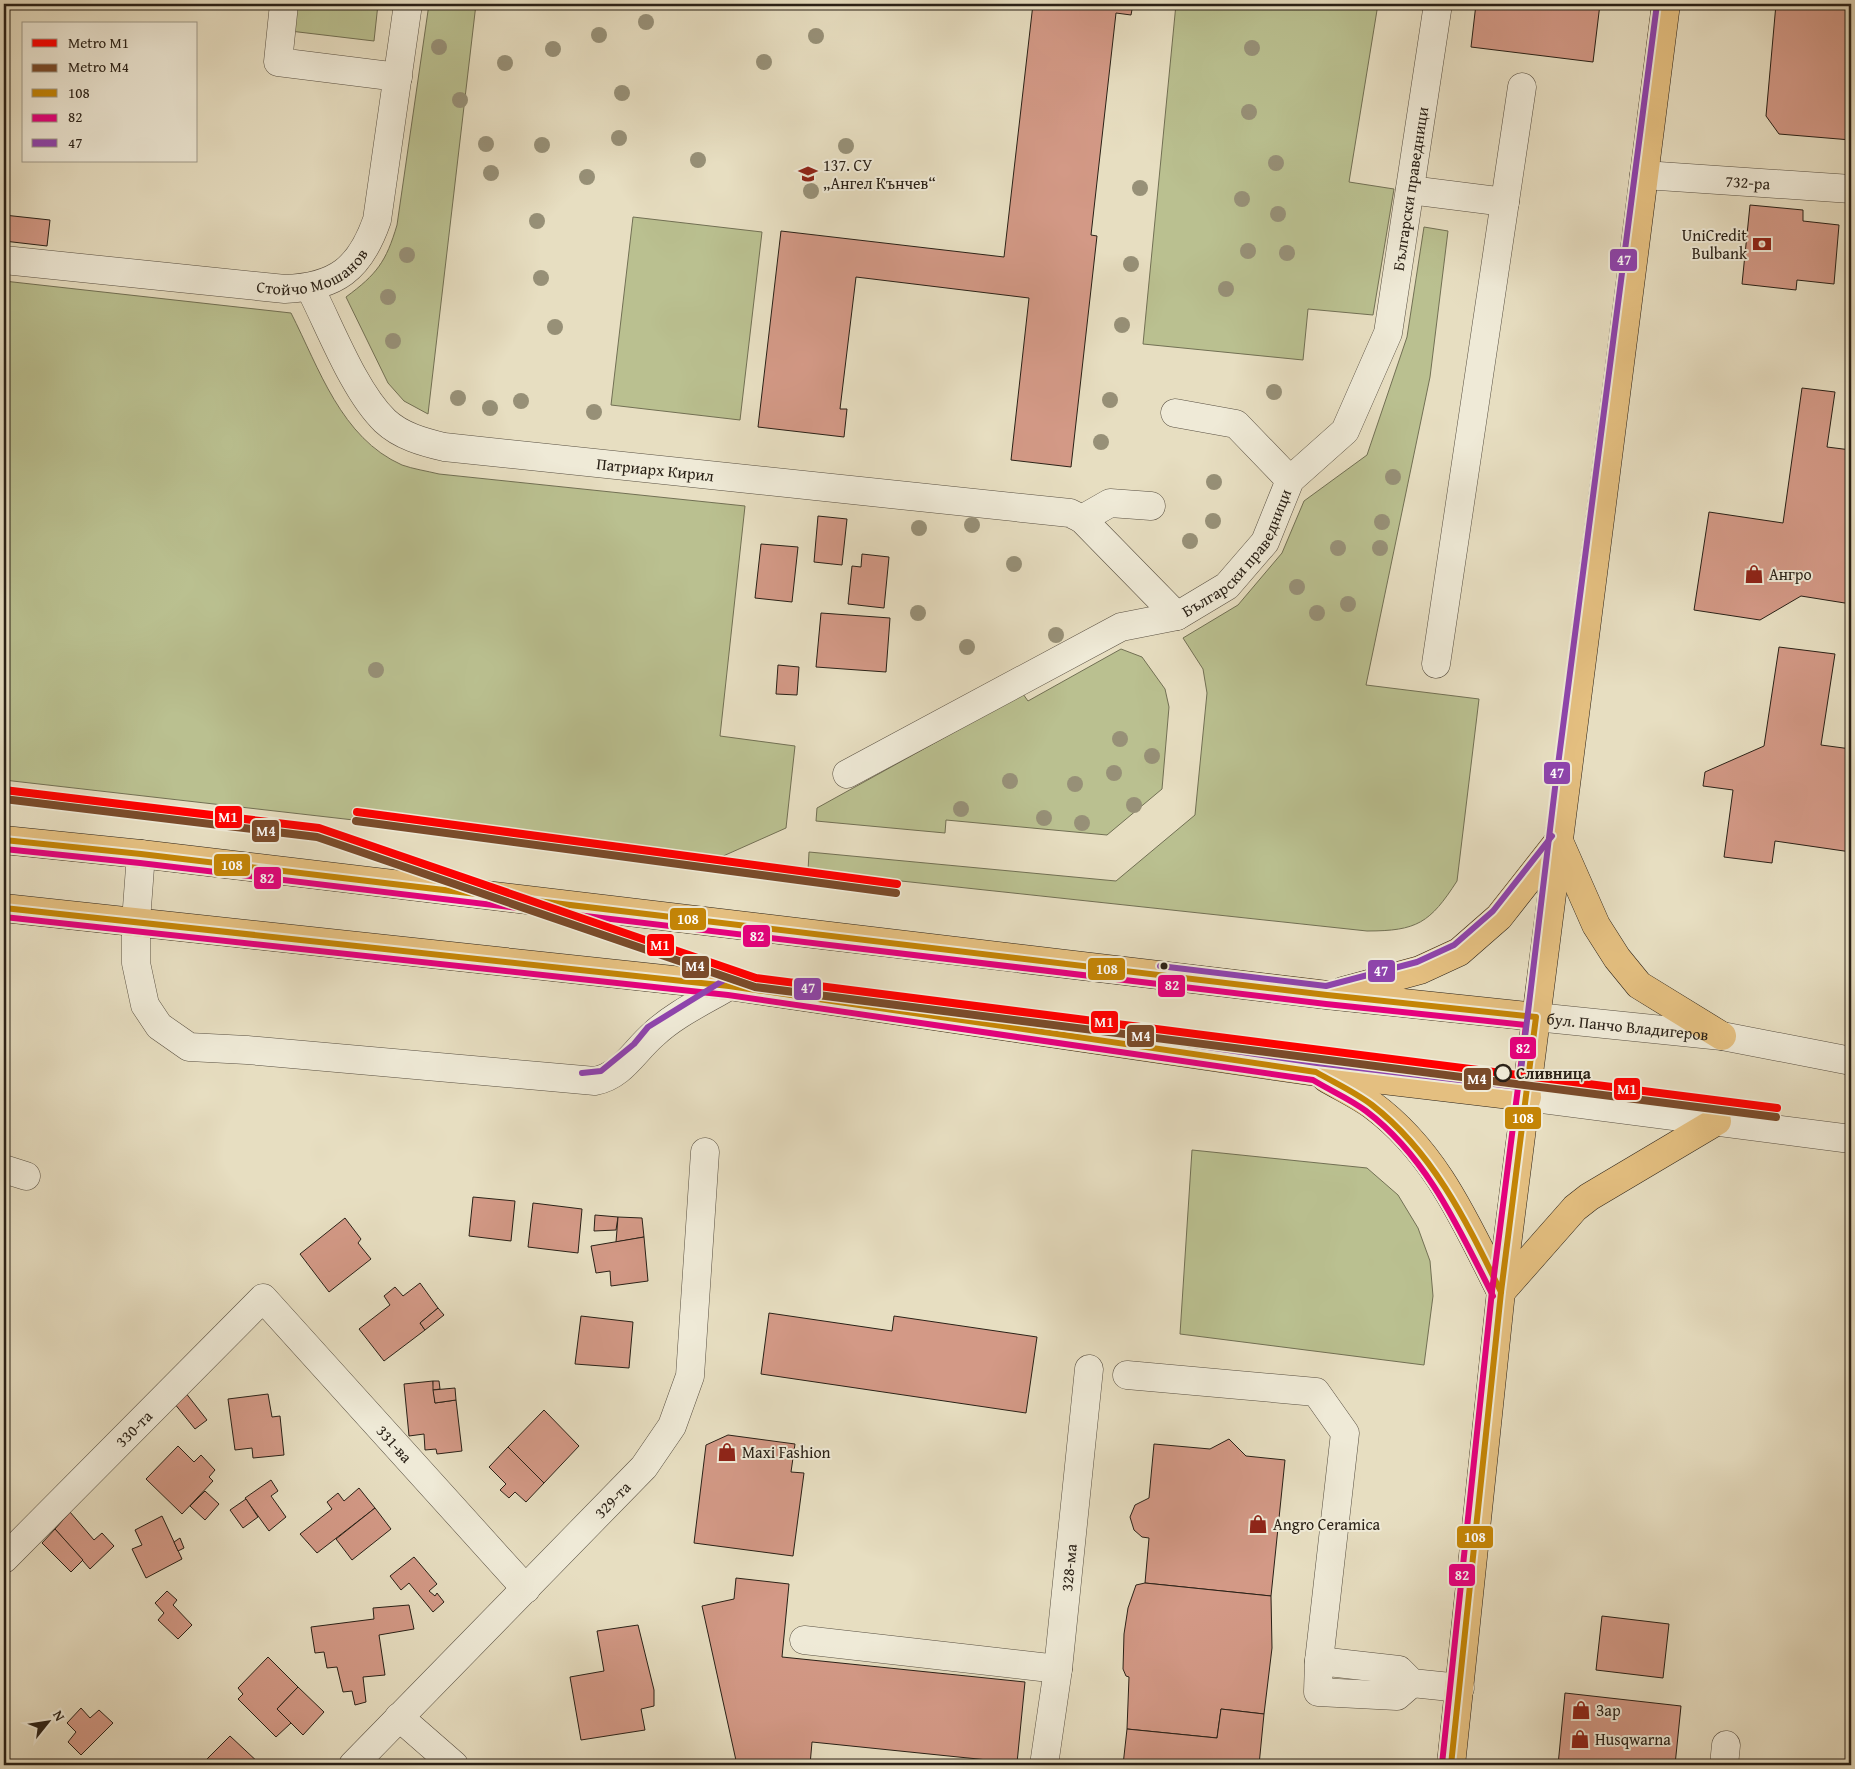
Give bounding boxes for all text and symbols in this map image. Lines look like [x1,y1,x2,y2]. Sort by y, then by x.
legend [22,22,198,162]
text: Metro M1 [68,32,129,53]
text: Metro M4 [68,56,129,77]
text: 108 [68,82,90,103]
street label: Български праведници [1386,105,1434,272]
text: 82 [68,106,82,127]
text: 47 [68,132,82,153]
place label: 137. СУ „Ангел Кънчев“ [823,153,936,195]
school or university icon: 137. СУ „Ангел Кънчев“ [797,163,819,185]
street label: 732-ра [1725,169,1771,196]
place label: UniCredit Bulbank [1682,223,1748,265]
bank icon: UniCredit Bulbank [1751,233,1773,255]
street label: Стойчо Мошанов [255,243,373,301]
line badge: 47 [1609,248,1638,272]
text: 47 [1617,250,1631,270]
street label: Патриарх Кирил [595,451,715,487]
street label: Български праведници [1177,485,1297,623]
place label: Ангро [1769,562,1812,586]
shop icon: Ангро [1743,563,1765,585]
line badge: 47 [1543,761,1571,785]
text: 47 [1550,763,1564,783]
line badge: M1 [214,805,243,829]
text: M1 [218,807,238,827]
line badge: M4 [251,819,280,843]
text: M4 [256,821,276,841]
line badge: 108 [213,853,251,877]
text: 108 [221,855,243,875]
line badge: 82 [253,866,282,890]
text: 82 [260,868,274,888]
line badge: 108 [669,907,707,931]
text: 108 [677,909,699,929]
line badge: 82 [742,924,771,948]
text: 82 [750,926,764,946]
line badge: M1 [646,933,675,957]
text: M1 [650,935,670,955]
line badge: M4 [681,955,710,979]
text: M4 [685,956,705,976]
line badge: 108 [1087,957,1126,981]
text: 108 [1096,959,1118,979]
line badge: 47 [1367,959,1396,983]
unlabelled marker [1159,961,1169,971]
text: 47 [1374,961,1388,981]
line badge: 82 [1157,974,1186,998]
text: 82 [1165,975,1179,995]
line badge: 47 [793,977,822,1001]
text: 47 [801,978,815,998]
street label: бул. Панчо Владигеров [1545,1006,1710,1047]
line badge: M1 [1090,1010,1119,1034]
text: M1 [1094,1012,1114,1032]
line badge: M4 [1126,1024,1155,1048]
text: M4 [1131,1026,1151,1046]
line badge: 82 [1509,1036,1537,1060]
text: 82 [1516,1038,1530,1058]
place label: Сливница [1516,1061,1592,1085]
marker: Сливница [1494,1064,1512,1082]
line badge: M4 [1463,1067,1492,1091]
text: M4 [1467,1069,1487,1089]
line badge: M1 [1613,1077,1641,1101]
text: M1 [1617,1079,1637,1099]
line badge: 108 [1504,1106,1542,1130]
text: 108 [1512,1108,1534,1128]
street label: 330-та [110,1404,158,1452]
street label: 331-ва [371,1419,419,1468]
place label: Maxi Fashion [742,1440,831,1464]
shop icon: Maxi Fashion [716,1441,738,1463]
street label: 329-та [588,1475,636,1524]
place label: Angro Ceramica [1273,1512,1381,1536]
shop icon: Angro Ceramica [1247,1513,1269,1535]
line badge: 108 [1456,1525,1494,1549]
text: 108 [1464,1527,1486,1547]
street label: 328-ма [1054,1542,1083,1592]
line badge: 82 [1448,1563,1476,1587]
text: 82 [1455,1565,1469,1585]
north arrow [22,1696,72,1746]
place label: Зар [1596,1698,1621,1722]
shop icon: Зар [1570,1699,1592,1721]
text: N [48,1706,71,1725]
place label: Husqwarna [1595,1727,1671,1751]
shop icon: Husqwarna [1569,1728,1591,1750]

